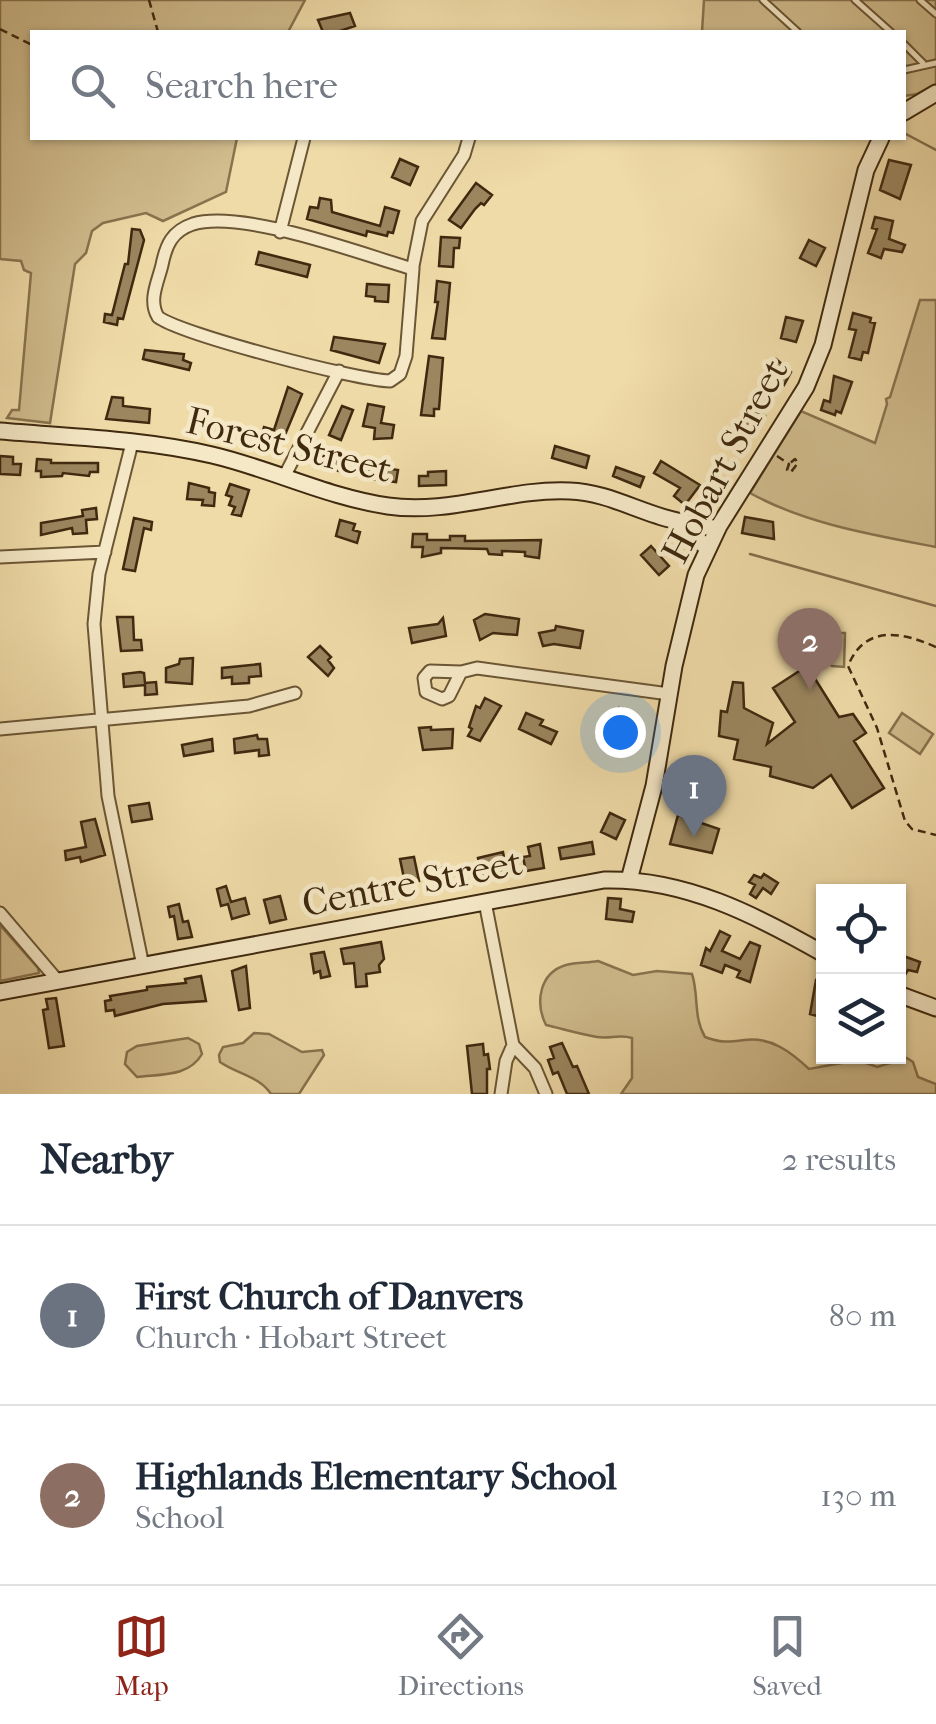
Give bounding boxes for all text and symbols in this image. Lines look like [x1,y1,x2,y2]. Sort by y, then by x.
search box [30,30,906,140]
icon: search [65,58,120,113]
text: Search here [145,63,338,108]
street label: Hobart Street [652,351,798,571]
street label: Forest Street [182,398,397,492]
pin: 2 [778,608,842,690]
your location [595,707,646,758]
pin: 1 [662,754,726,837]
street label: Centre Street [298,840,526,926]
map controls [816,884,906,1064]
button: locate [816,884,906,974]
button: layers [816,974,906,1064]
text: Nearby [40,1135,172,1184]
text: 2 results [782,1141,896,1178]
text: First Church of Danvers [135,1274,523,1319]
text: 1 [67,1297,78,1334]
text: 80 m [829,1297,896,1334]
text: Church · Hobart Street [135,1319,447,1356]
text: Highlands Elementary School [135,1454,617,1499]
text: 2 [64,1477,81,1514]
text: 130 m [820,1477,896,1514]
text: School [135,1499,224,1536]
tab: Map [114,1609,169,1702]
tab: Directions [398,1609,524,1702]
tab: Saved [752,1609,822,1702]

